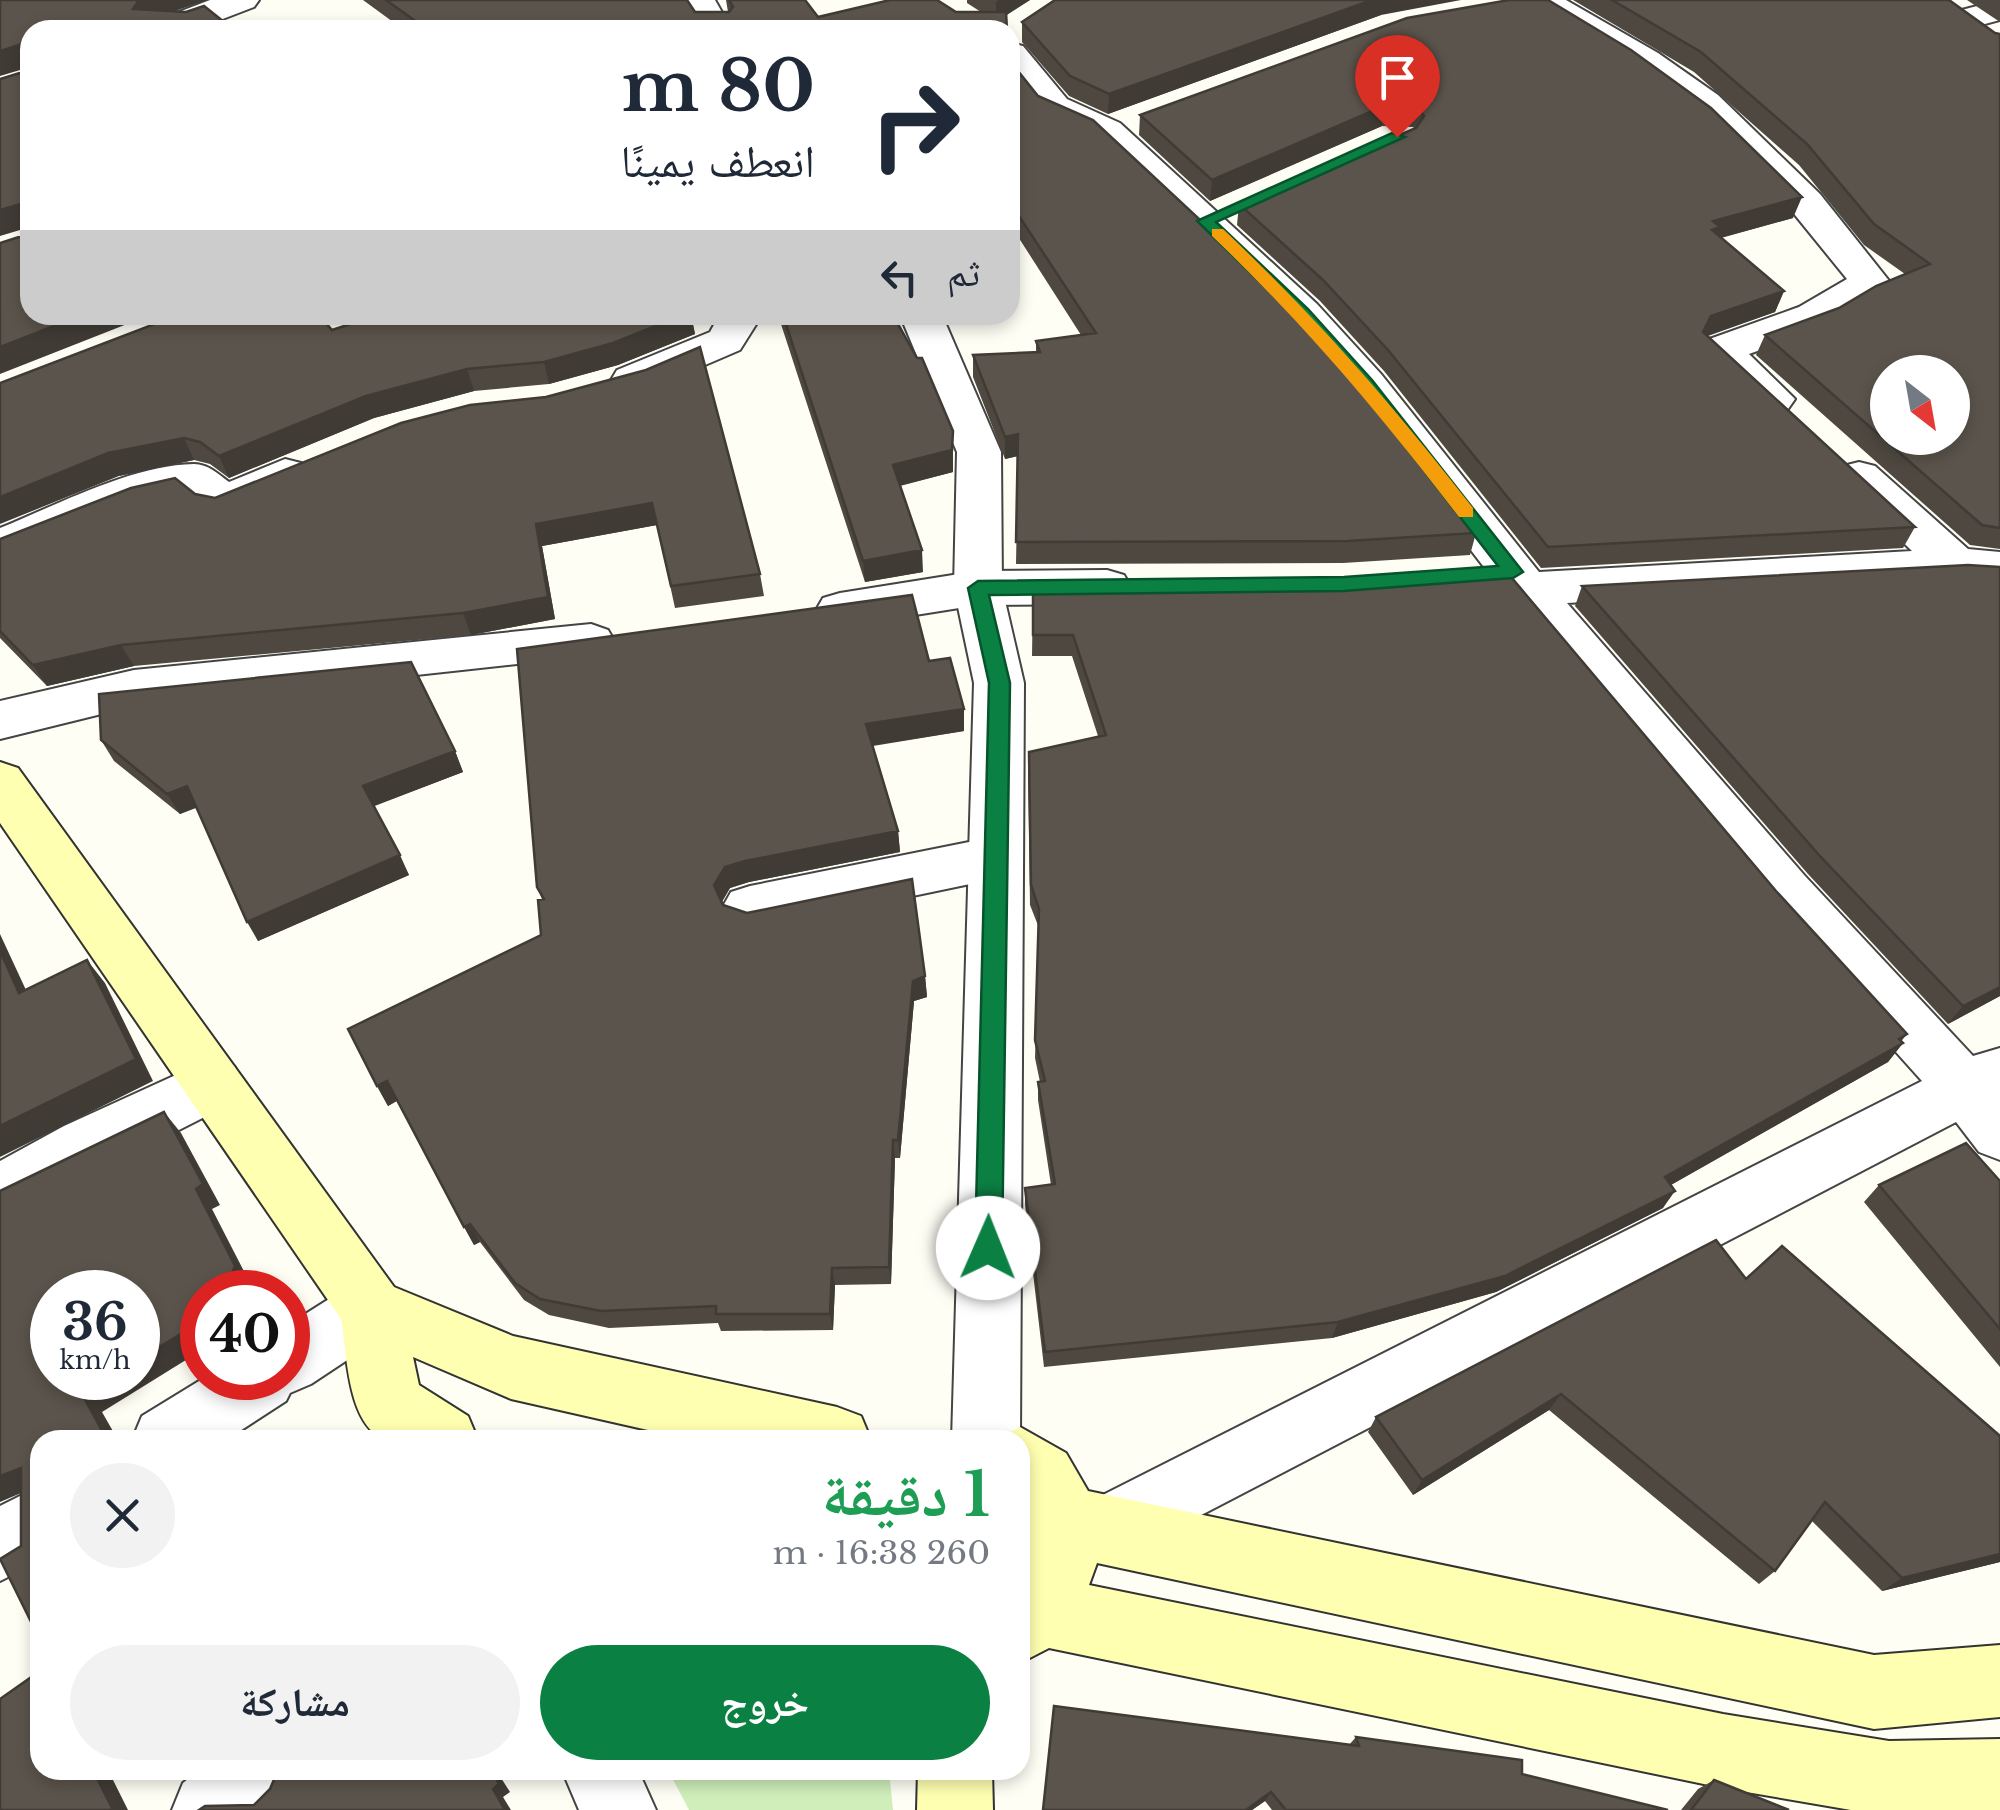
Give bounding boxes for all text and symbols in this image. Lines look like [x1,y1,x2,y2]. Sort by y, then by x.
pin [1355,35,1440,138]
text: 80 m [622,43,815,130]
icon: arrive [1370,50,1425,105]
icon: right [850,60,980,190]
text: انعطف يمينًا [621,133,815,189]
text: ثم [947,249,980,296]
icon: left [872,250,927,305]
north arrow [1870,355,1970,455]
map controls [1870,355,1970,455]
position arrow [936,1196,1040,1300]
speed limit sign: 40 [180,1270,310,1400]
text: 36 [62,1291,128,1354]
text: km/h [60,1345,130,1376]
text: 1 دقيقة [822,1458,990,1532]
button: close [70,1463,175,1568]
text: 260 m · 16:38 [773,1533,990,1573]
button: مشاركة [70,1645,520,1760]
button: خروج [540,1645,990,1760]

